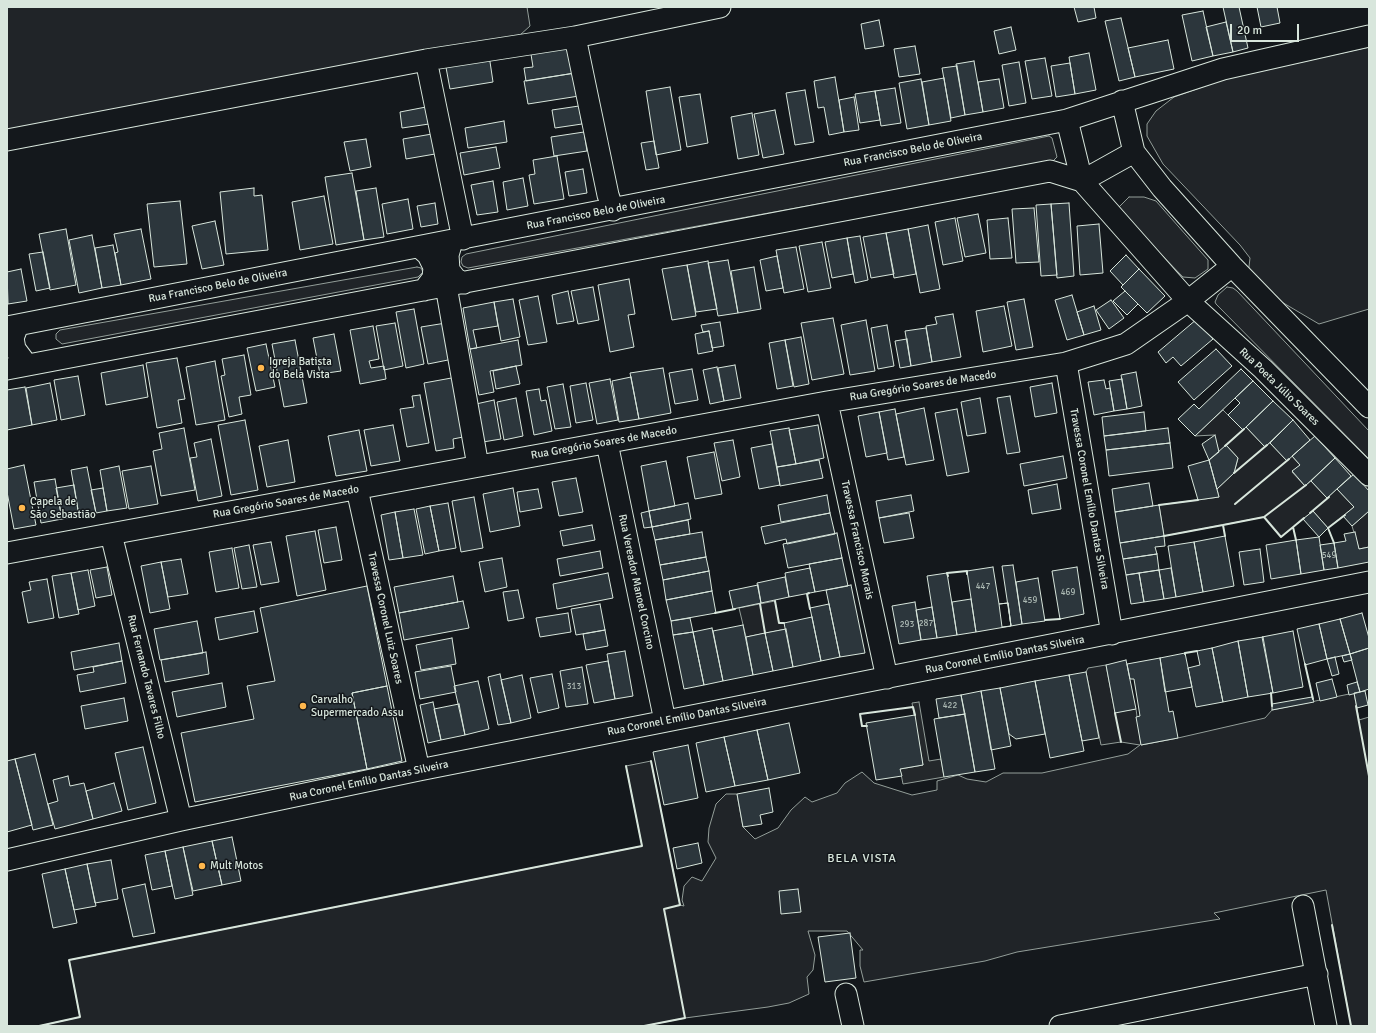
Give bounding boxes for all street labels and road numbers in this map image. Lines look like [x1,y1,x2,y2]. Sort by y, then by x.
street label: Rua Francisco Belo de Oliveira [842,130,984,170]
street label: Rua Francisco Belo de Oliveira [525,193,667,233]
street label: Rua Francisco Belo de Oliveira [147,266,289,306]
street label: Rua Poeta Júlio Soares [1236,345,1322,429]
street label: Rua Gregório Soares de Macedo [849,368,997,404]
street label: Travessa Coronel Emílio Dantas Silveira [1067,407,1111,591]
street label: Rua Gregório Soares de Macedo [530,424,678,462]
street label: Travessa Francisco Morais [838,479,876,601]
street label: Rua Gregório Soares de Macedo [212,483,360,521]
street label: Rua Vereador Manoel Corcino [615,513,657,651]
street label: Travessa Coronel Luiz Soares [365,551,405,685]
street label: Rua Fernando Tavares Filho [124,613,168,741]
street label: Rua Coronel Emílio Dantas Silveira [924,633,1086,677]
street label: Rua Coronel Emílio Dantas Silveira [606,695,768,739]
street label: Rua Coronel Emílio Dantas Silveira [288,758,450,804]

